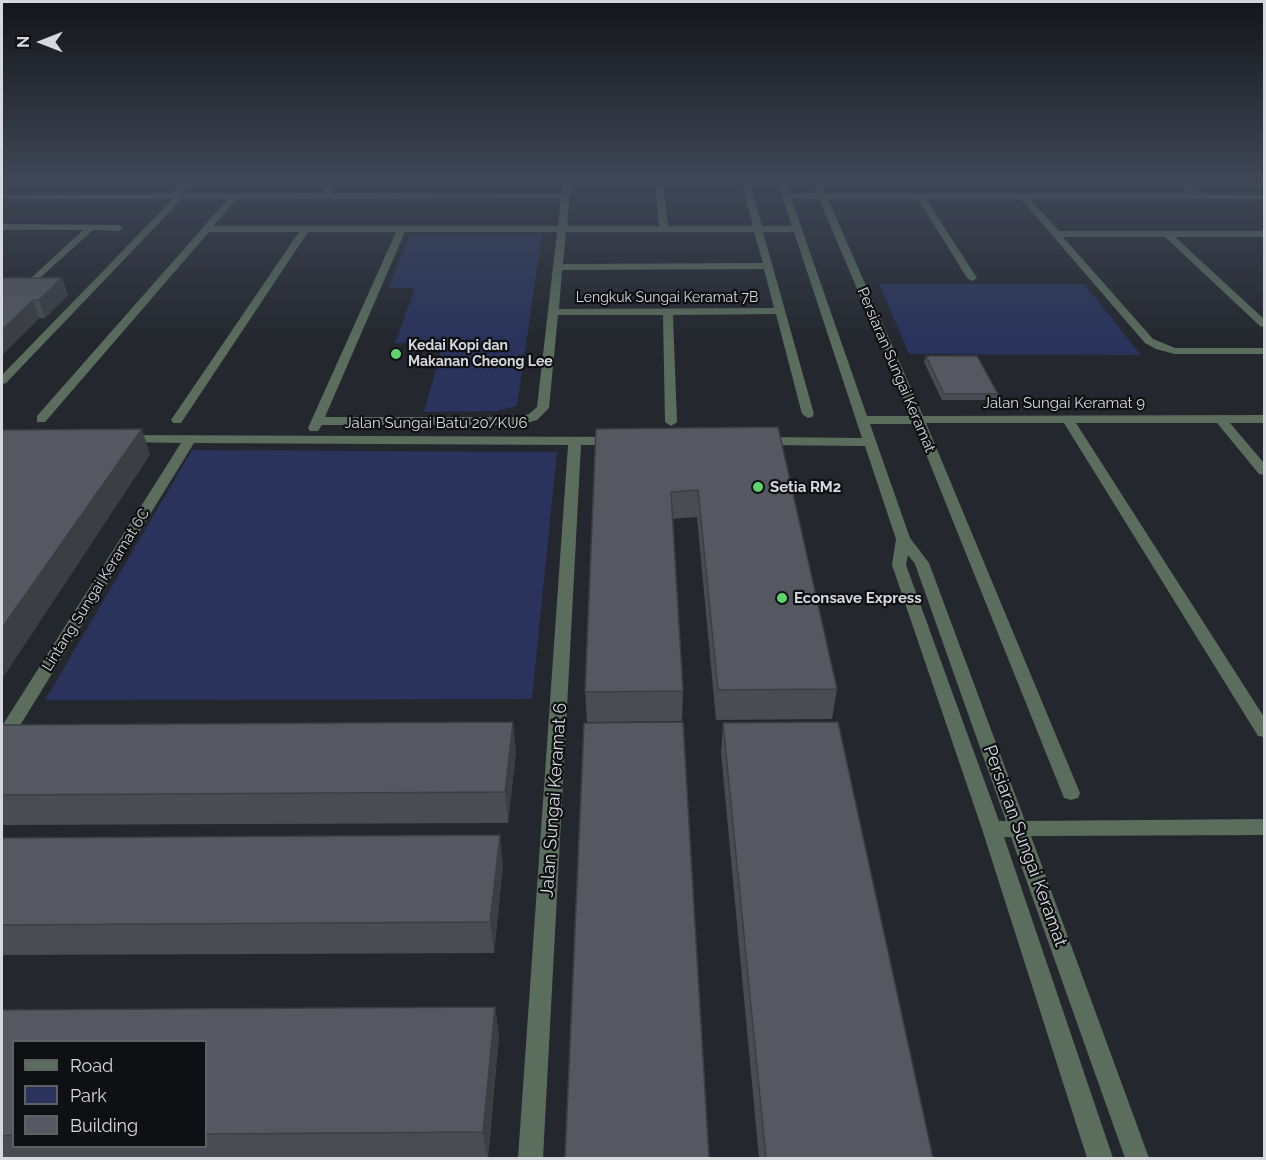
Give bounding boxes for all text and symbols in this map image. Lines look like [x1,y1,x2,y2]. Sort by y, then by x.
north arrow [12,12,72,72]
text: N [14,36,33,48]
street label: Persiaran Sungai Keramat [853,285,939,455]
street label: Lengkuk Sungai Keramat 7B [576,290,758,306]
place label: Kedai Kopi dan Makanan Cheong Lee [408,338,553,370]
marker: Kedai Kopi dan Makanan Cheong Lee [389,347,403,361]
street label: Jalan Sungai Keramat 9 [983,394,1145,412]
street label: Jalan Sungai Batu 20/KU6 [344,414,528,432]
place label: Setia RM2 [770,478,841,496]
marker: Setia RM2 [751,480,765,494]
street label: Lintang Sungai Keramat 6C [38,505,154,675]
place label: Econsave Express [794,589,922,607]
marker: Econsave Express [775,591,789,605]
street label: Jalan Sungai Keramat 6 [536,702,572,898]
street label: Persiaran Sungai Keramat [978,742,1072,950]
legend [12,1040,207,1148]
text: Road [70,1055,113,1076]
text: Park [70,1085,107,1106]
text: Building [70,1115,138,1136]

